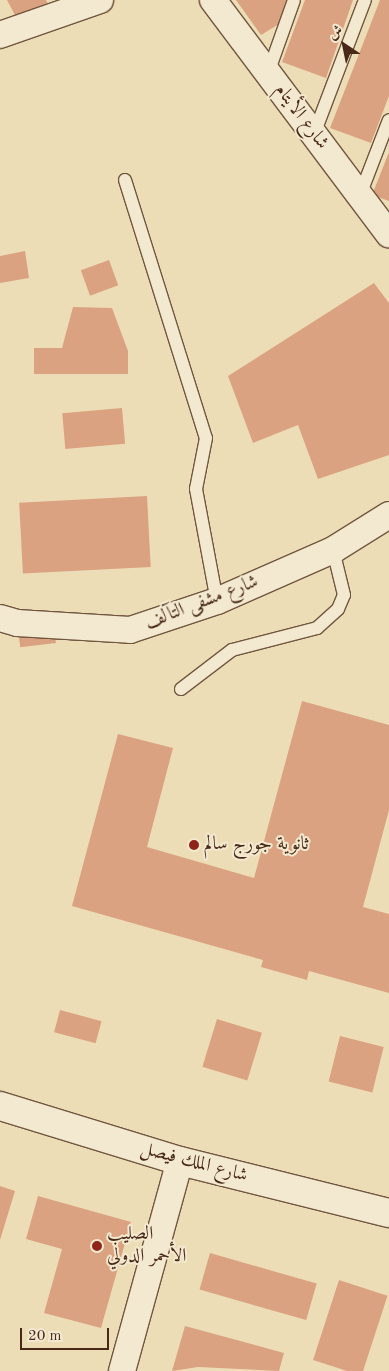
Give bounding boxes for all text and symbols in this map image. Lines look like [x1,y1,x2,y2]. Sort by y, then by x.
north arrow [319,20,369,70]
text: ش [326,23,345,42]
street label: شارع الأيتام [269,80,333,154]
street label: شارع مشفى التآلف [142,571,262,635]
place label: ثانوية جورج سالم [204,834,309,856]
marker: ثانوية جورج سالم [188,839,200,851]
street label: شارع الملك فيصل [138,1138,250,1188]
place label: الصليب الأحمر الدولي [107,1224,186,1268]
marker: الصليب الأحمر الدولي [91,1240,103,1252]
scale bar [22,1318,111,1350]
text: 20 m [28,1329,62,1344]

